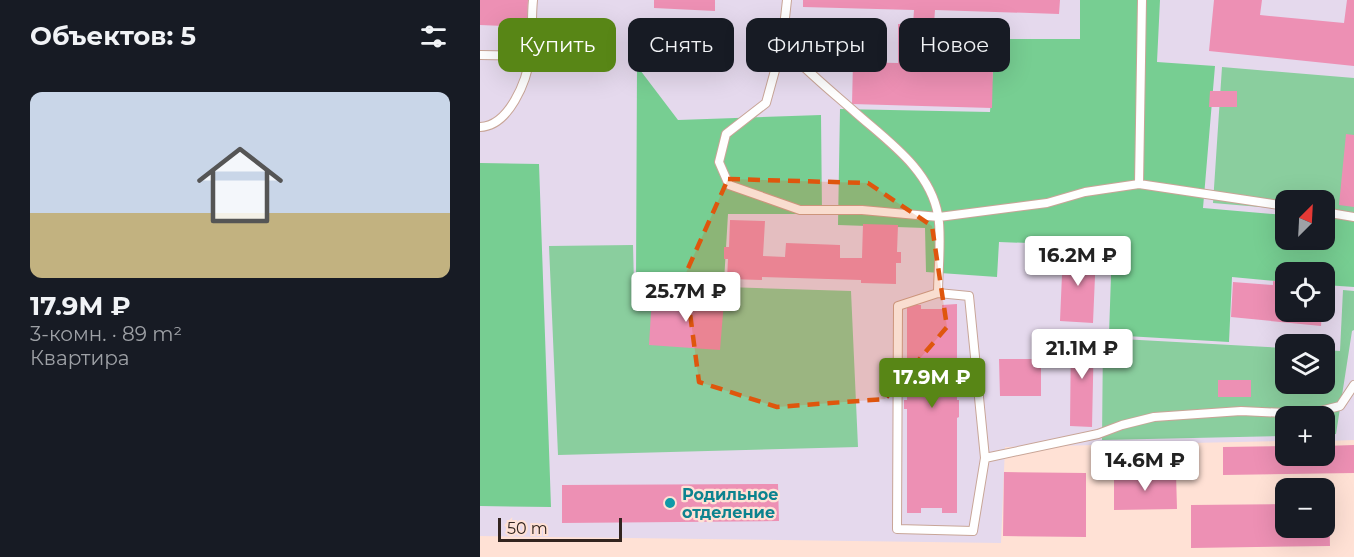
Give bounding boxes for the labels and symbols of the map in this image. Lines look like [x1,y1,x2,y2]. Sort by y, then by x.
north arrow [1275,190,1335,250]
pin: 16.2M ₽ [1023,236,1133,287]
pin: 25.7M ₽ [631,272,741,323]
pin: 21.1M ₽ [1027,329,1137,380]
pin: 17.9M ₽ [877,358,987,409]
pin: 14.6M ₽ [1090,441,1200,492]
place label: Родильное отделение [682,485,779,522]
marker: Родильное отделение [663,496,677,510]
scale bar [498,515,622,542]

